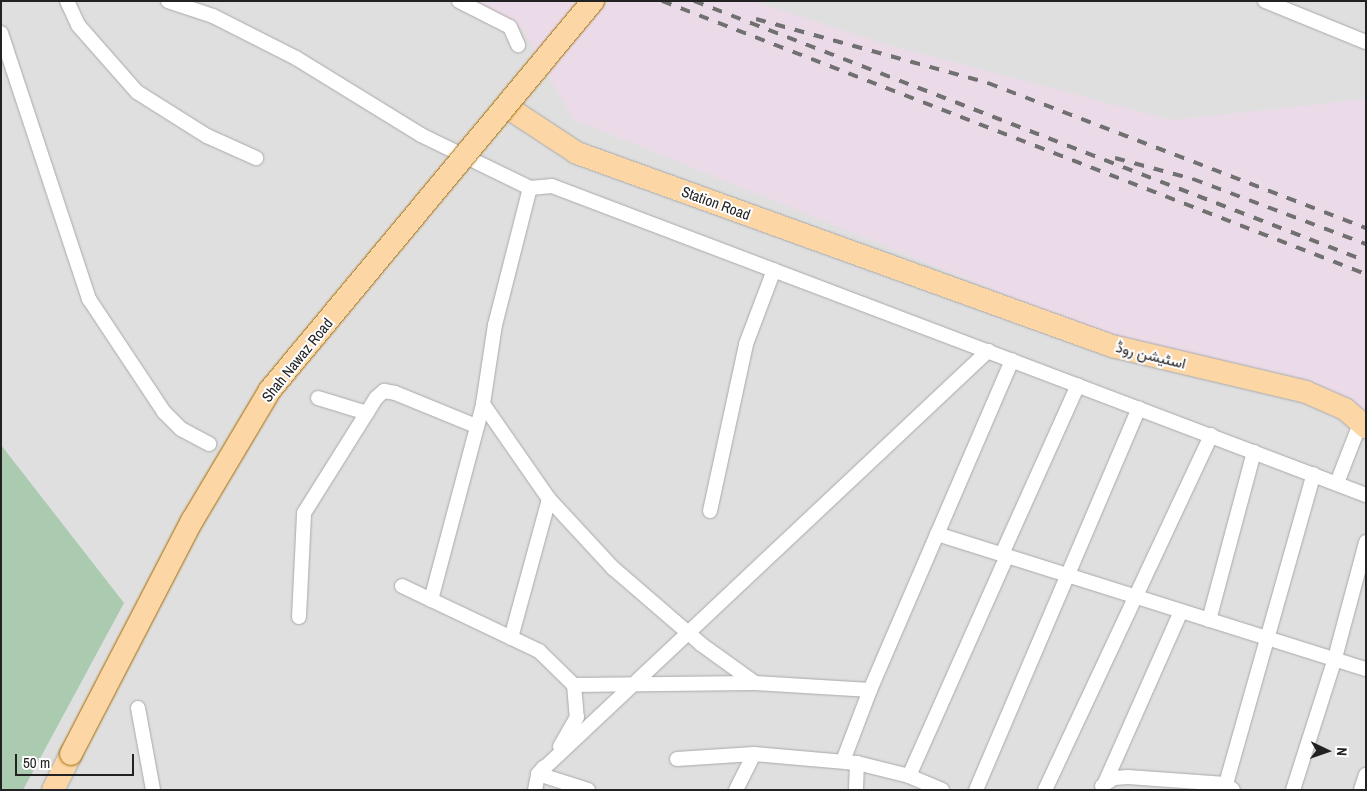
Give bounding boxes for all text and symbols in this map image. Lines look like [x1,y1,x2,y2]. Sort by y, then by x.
street label: Station Road [679,182,753,224]
street label: Shah Nawaz Road [258,314,336,406]
street label: اسٹیشن روڈ [1114,338,1188,372]
north arrow [1302,726,1352,776]
scale bar [18,744,136,776]
text: N [1333,747,1351,756]
text: 50 m [23,752,50,773]

